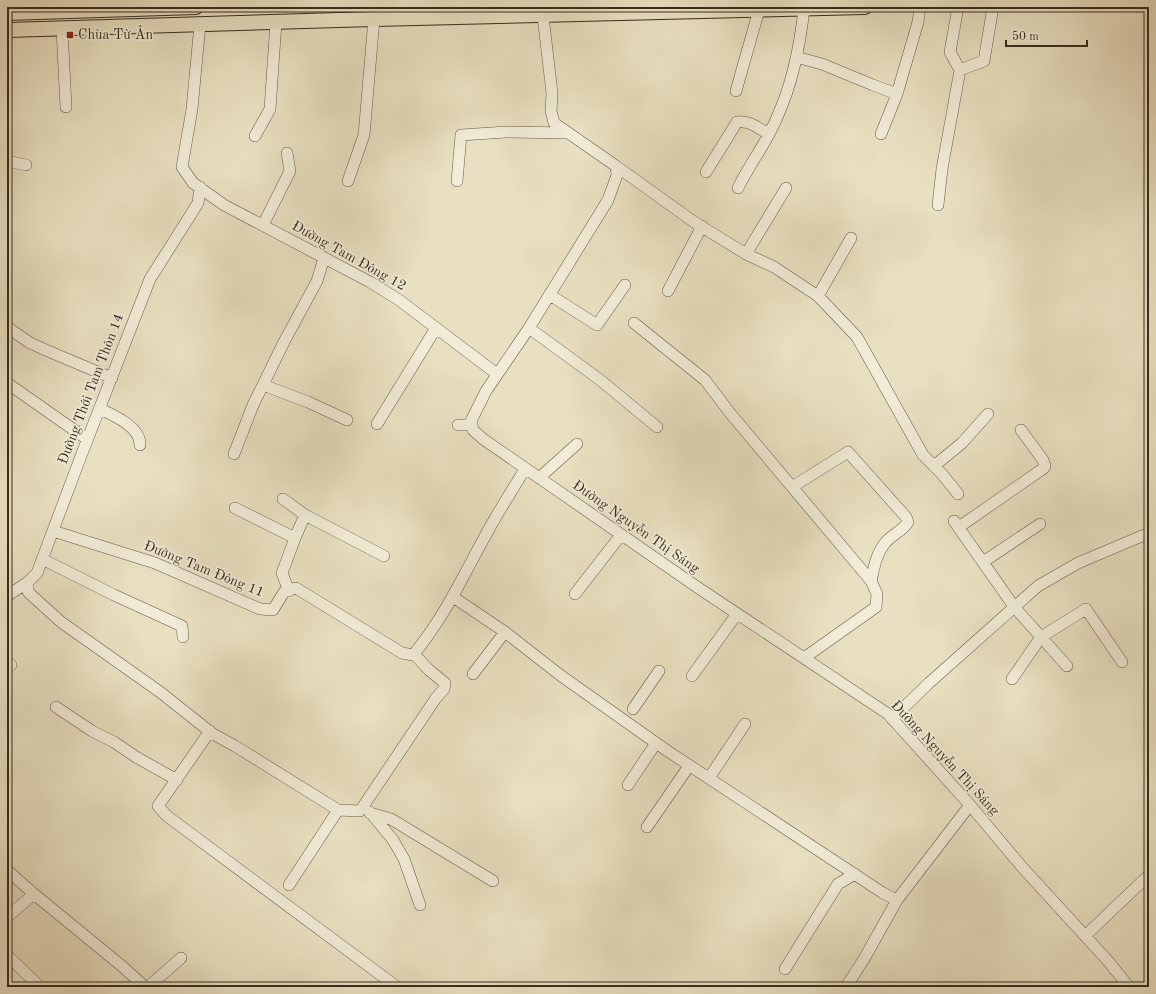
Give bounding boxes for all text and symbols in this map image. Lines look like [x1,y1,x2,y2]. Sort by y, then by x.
scale bar [1006,22,1087,48]
place label: Chùa Từ Ân [78,25,153,42]
marker: Chùa Từ Ân [65,30,75,40]
text: 50 m [1012,30,1039,43]
street label: Đường Tam Đông 12 [289,219,409,293]
street label: Đường Thới Tam Thôn 14 [56,312,126,466]
street label: Đường Nguyễn Thị Sáng [570,477,703,576]
street label: Đường Tam Đông 11 [142,538,266,600]
street label: Đường Nguyễn Thị Sáng [888,697,1003,818]

